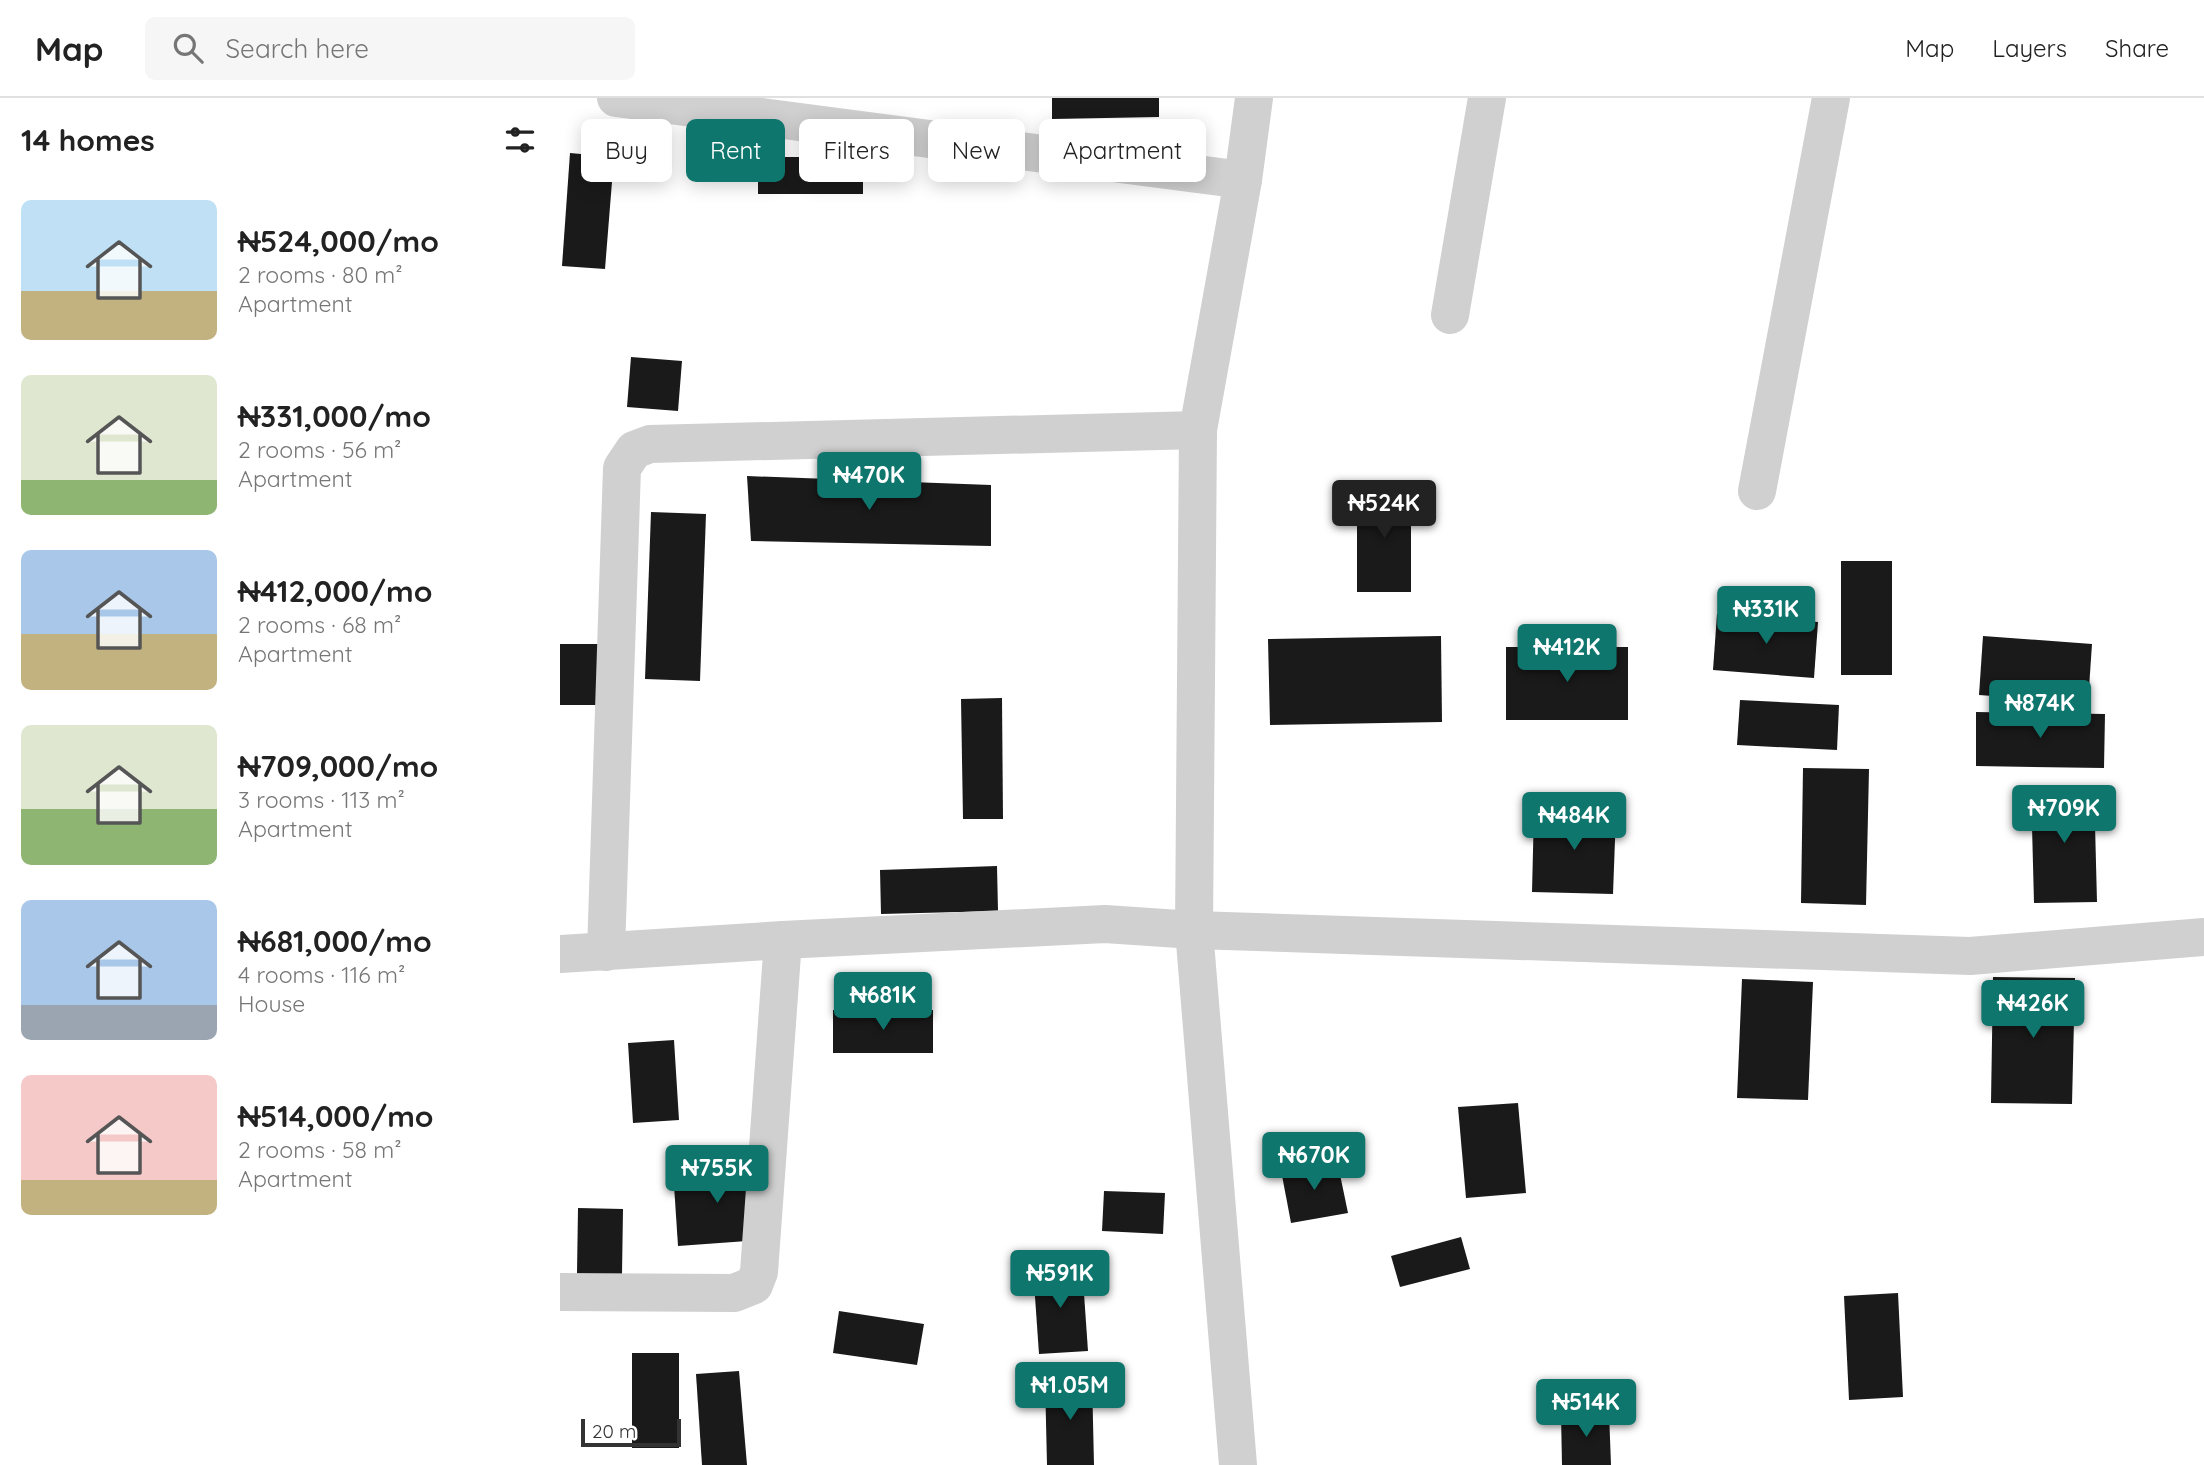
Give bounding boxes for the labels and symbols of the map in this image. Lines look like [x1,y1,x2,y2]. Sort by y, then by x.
pin: ₦470K [820,452,918,512]
pin: ₦524K [1335,480,1433,540]
pin: ₦331K [1717,587,1815,646]
pin: ₦412K [1518,624,1616,684]
pin: ₦874K [1991,680,2089,740]
pin: ₦709K [2015,786,2113,845]
pin: ₦484K [1525,792,1623,852]
pin: ₦681K [834,972,932,1032]
pin: ₦426K [1984,981,2082,1040]
pin: ₦670K [1265,1132,1363,1192]
pin: ₦755K [668,1146,766,1205]
pin: ₦591K [1011,1250,1109,1310]
pin: ₦1.05M [1013,1362,1127,1422]
pin: ₦514K [1537,1380,1635,1439]
scale bar [581,1416,681,1448]

